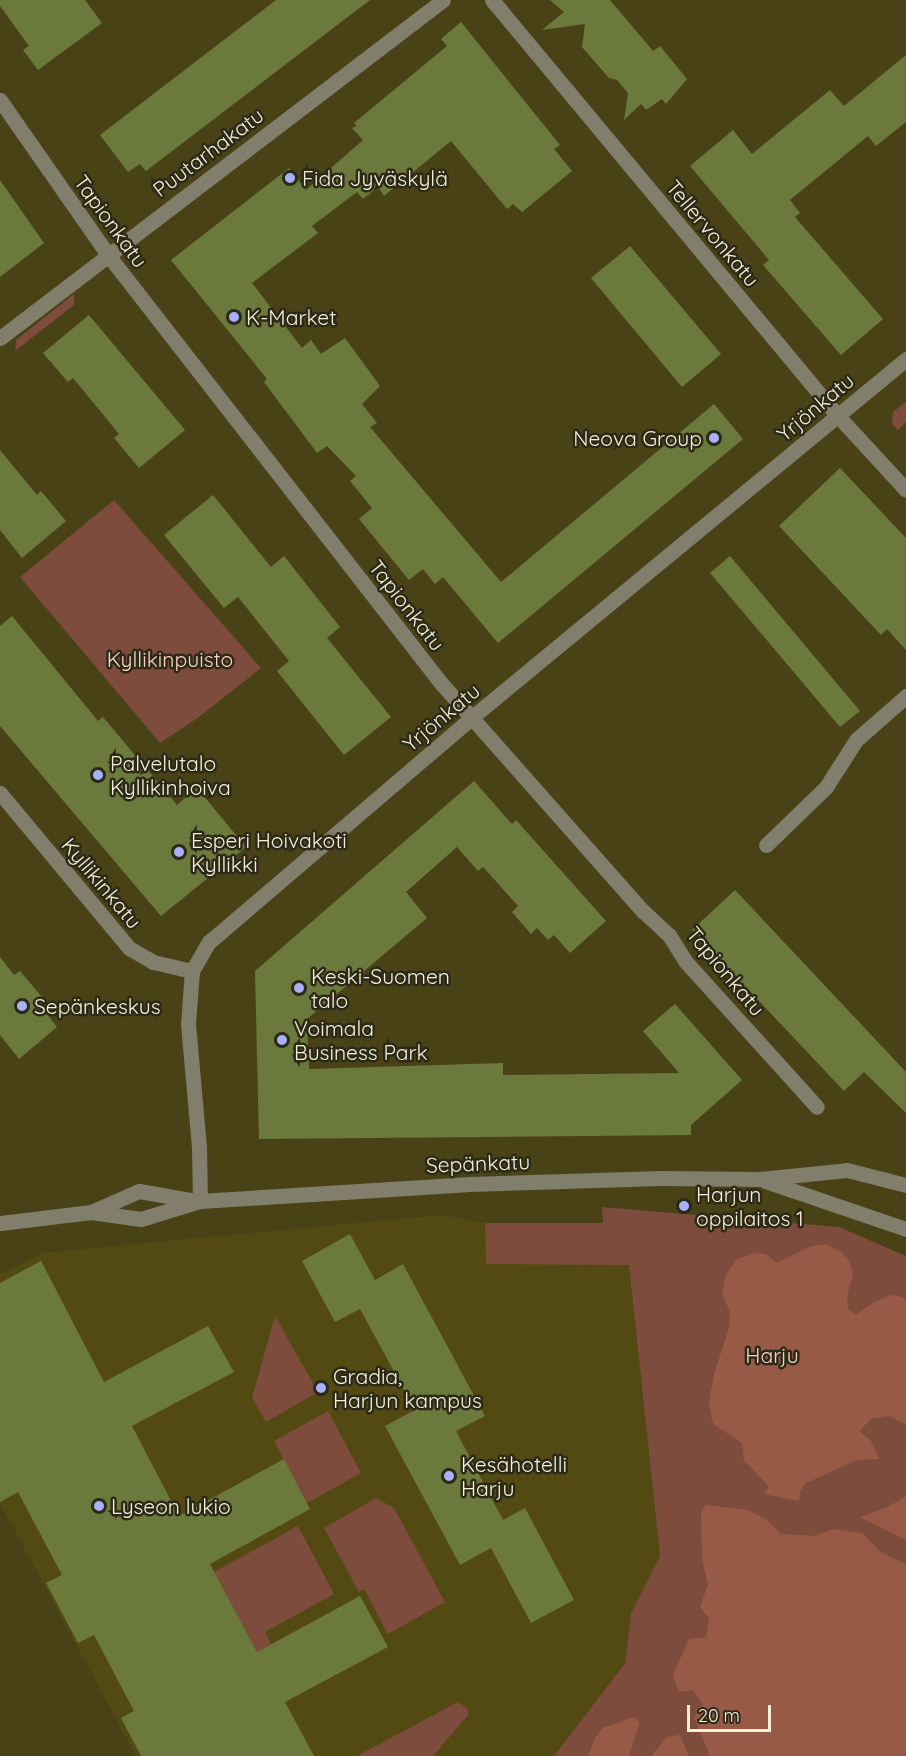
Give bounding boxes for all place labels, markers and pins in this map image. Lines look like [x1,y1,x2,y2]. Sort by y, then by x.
place label: Fida Jyväskylä [302,165,448,191]
marker: Fida Jyväskylä [283,171,297,185]
place label: K-Market [246,304,336,330]
marker: K-Market [227,310,241,324]
place label: Neova Group [573,425,702,451]
marker: Neova Group [707,431,721,445]
place label: Palvelutalo Kyllikinhoiva [110,750,231,800]
marker: Palvelutalo Kyllikinhoiva [91,768,105,782]
place label: Esperi Hoivakoti Kyllikki [191,827,347,877]
marker: Esperi Hoivakoti Kyllikki [172,845,186,859]
place label: Keski-Suomen talo [311,963,450,1013]
marker: Keski-Suomen talo [292,981,306,995]
place label: Sepänkeskus [34,993,161,1019]
marker: Sepänkeskus [15,999,29,1013]
place label: Voimala Business Park [294,1015,428,1065]
marker: Voimala Business Park [275,1033,289,1047]
place label: Harjun oppilaitos 1 [696,1181,804,1231]
marker: Harjun oppilaitos 1 [677,1199,691,1213]
place label: Gradia, Harjun kampus [333,1363,482,1413]
marker: Gradia, Harjun kampus [314,1381,328,1395]
place label: Kesähotelli Harju [461,1451,567,1501]
marker: Kesähotelli Harju [442,1469,456,1483]
place label: Lyseon lukio [111,1493,231,1519]
marker: Lyseon lukio [92,1499,106,1513]

